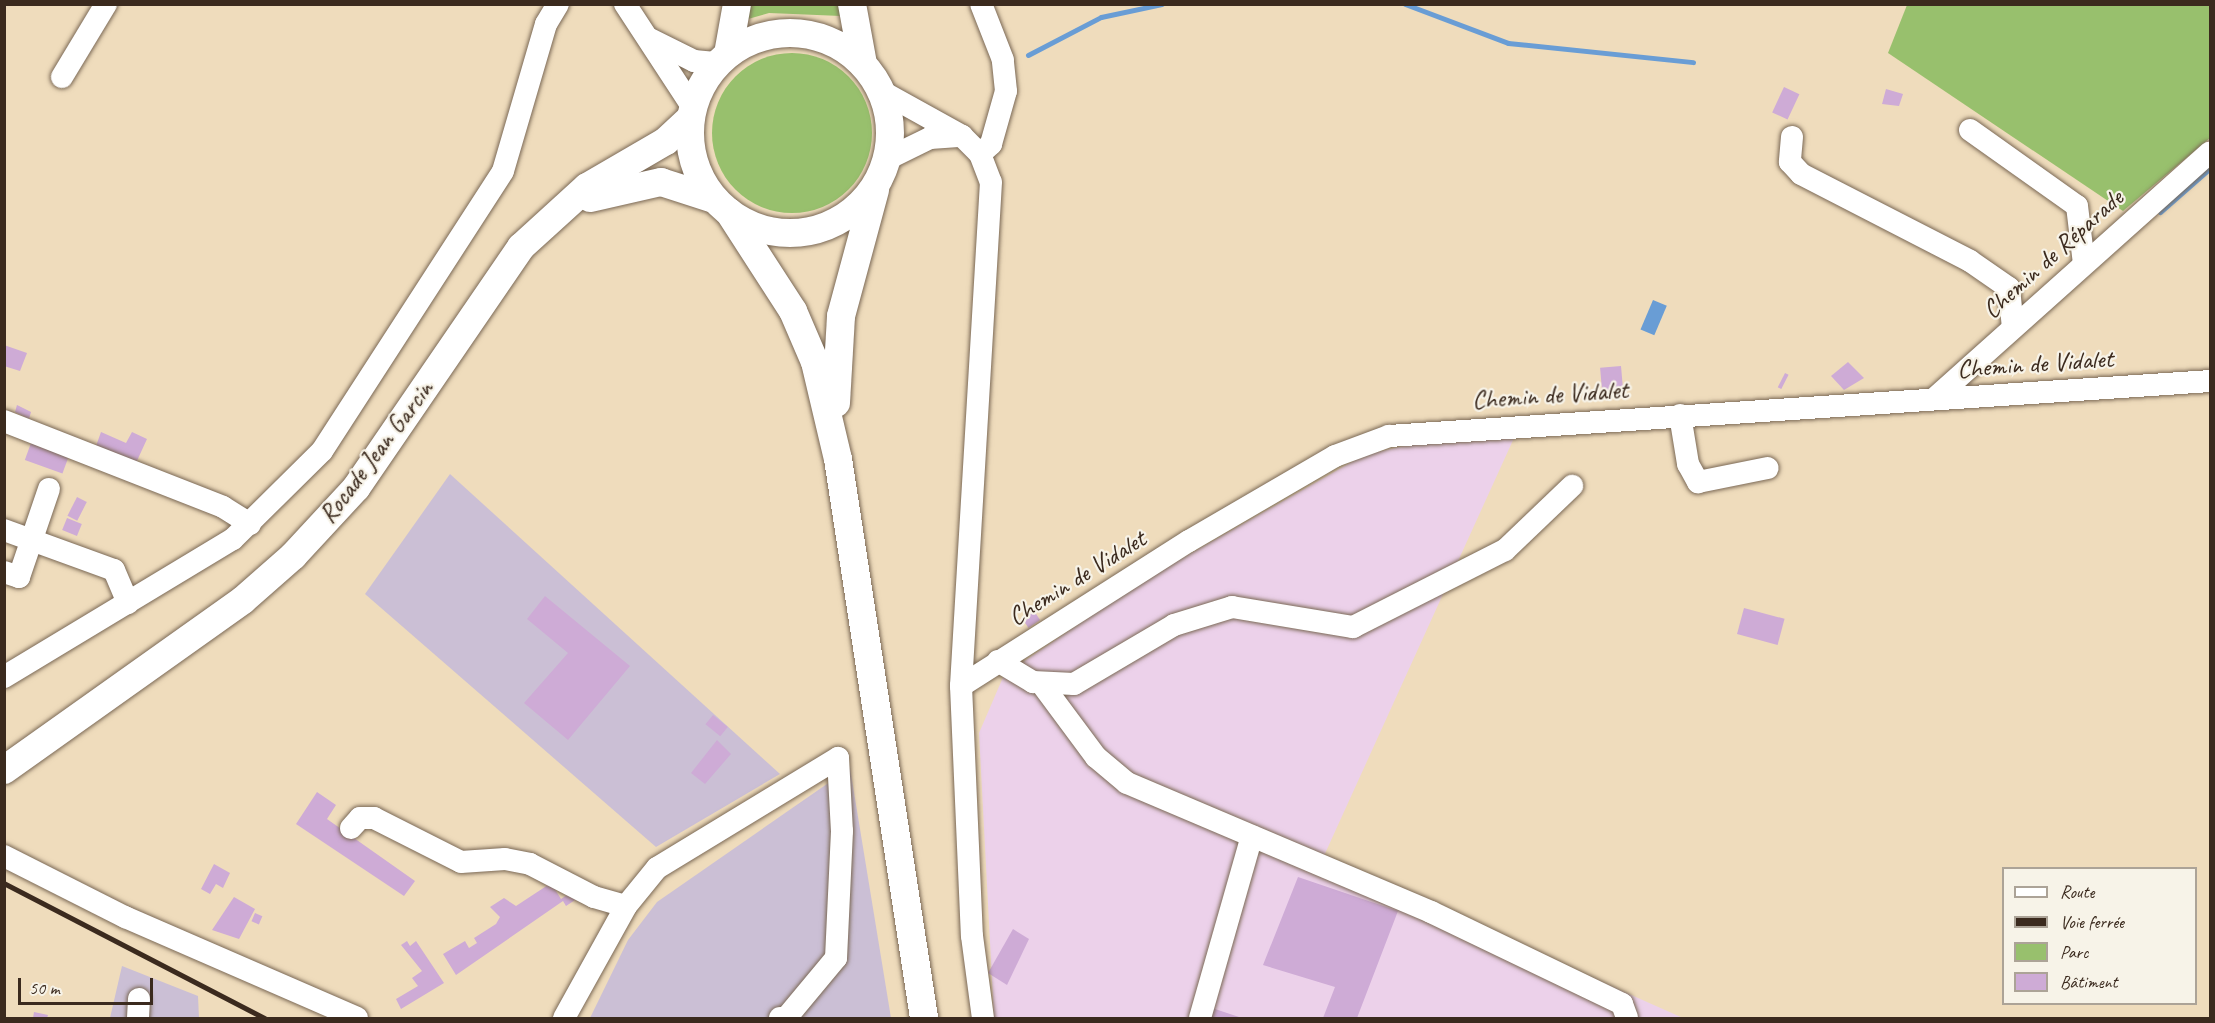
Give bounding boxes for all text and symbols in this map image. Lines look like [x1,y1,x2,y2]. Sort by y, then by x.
street label: Chemin de Réparade [1976,183,2130,325]
street label: Chemin de Vidalet [1956,343,2114,385]
street label: Rocade Jean Garcin [312,374,440,530]
street label: Chemin de Vidalet [1471,374,1629,416]
street label: Chemin de Vidalet [1002,523,1152,633]
legend [2002,867,2197,1005]
text: Route [2060,881,2094,903]
text: Voie ferrée [2060,911,2124,933]
text: Parc [2060,941,2088,963]
scale bar [21,966,156,1004]
text: Bâtiment [2060,971,2118,993]
text: 50 m [29,977,60,999]

